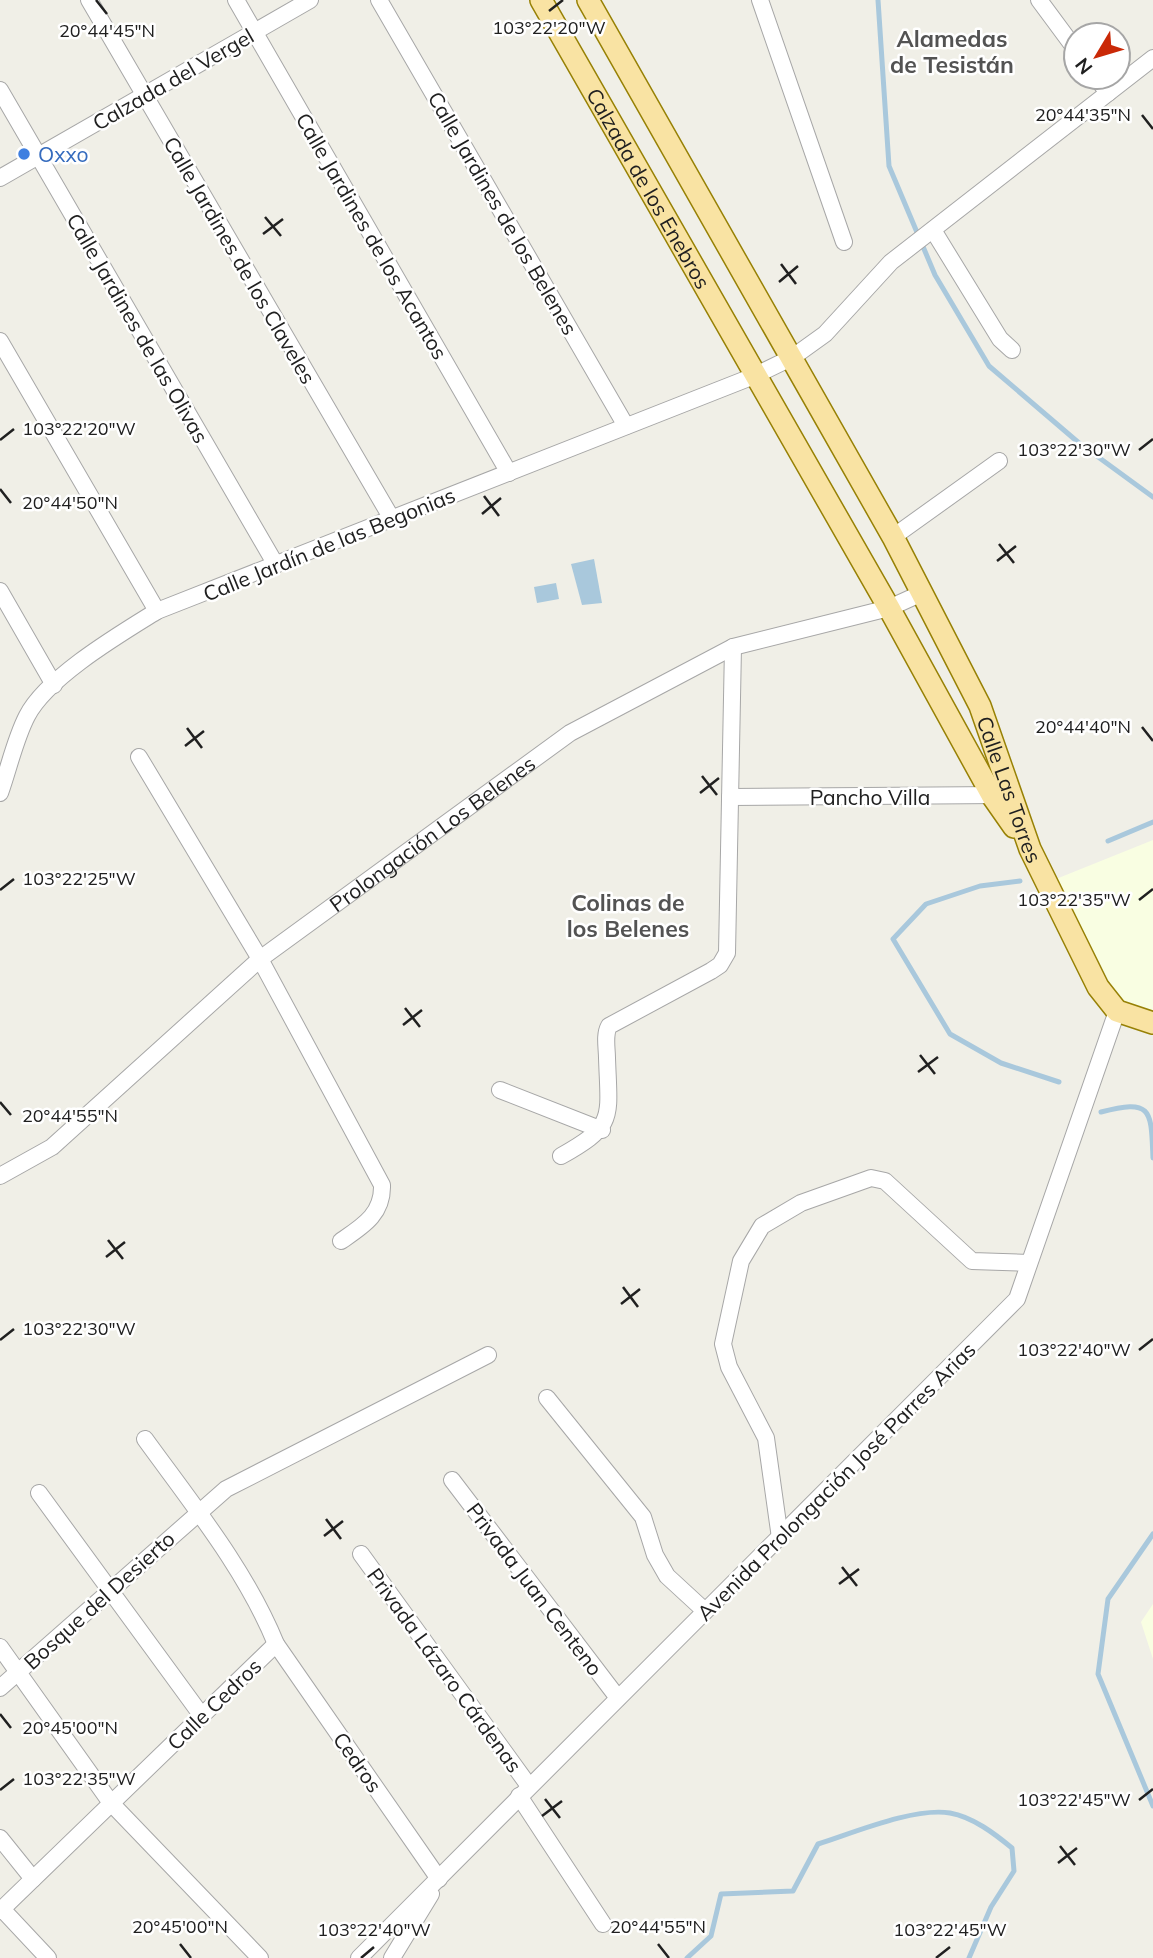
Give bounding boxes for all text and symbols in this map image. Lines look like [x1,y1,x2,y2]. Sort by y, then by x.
text: 103°22'20"W [492,16,606,39]
text: 20°44'45"N [59,19,155,42]
north arrow [1062,21,1132,91]
street label: Calzada del Vergel [88,22,258,136]
district label: Alamedas de Tesistán [890,24,1014,79]
text: N [1070,53,1097,80]
street label: Calzada de los Enebros [581,83,716,293]
street label: Calle Jardines de los Belenes [423,87,583,339]
text: 20°44'35"N [1035,103,1131,126]
street label: Calle Jardines de los Acantos [291,108,453,364]
street label: Calle Jardines de los Claveles [158,132,322,388]
place label: Oxxo [38,141,88,167]
marker: Oxxo [16,146,32,162]
street label: Calle Jardines de las Olivas [62,209,214,447]
text: 103°22'20"W [22,417,136,440]
text: 103°22'30"W [1017,438,1131,461]
street label: Calle Jardín de las Begonias [199,481,459,607]
text: 20°44'50"N [22,491,118,514]
street label: Calle Las Torres [972,713,1048,867]
text: 20°44'40"N [1035,715,1131,738]
street label: Prolongación Los Belenes [324,750,540,917]
street label: Pancho Villa [810,784,930,810]
text: 103°22'25"W [22,867,136,890]
district label: Colinas de los Belenes [567,888,689,943]
text: 103°22'35"W [1017,888,1131,911]
text: 20°44'55"N [22,1104,118,1127]
text: 103°22'30"W [22,1317,136,1340]
street label: Avenida Prolongación José Parres Arias [691,1336,981,1626]
text: 103°22'40"W [1017,1338,1131,1361]
street label: Privada Juan Centeno [461,1497,609,1681]
street label: Bosque del Desierto [18,1525,180,1675]
street label: Privada Lázaro Cárdenas [362,1563,528,1777]
street label: Calle Cedros [161,1653,267,1755]
text: 20°45'00"N [22,1716,118,1739]
street label: Cedros [328,1727,388,1797]
text: 103°22'35"W [22,1767,136,1790]
text: 103°22'45"W [1017,1788,1131,1811]
text: 20°45'00"N [132,1915,228,1938]
text: 20°44'55"N [610,1915,706,1938]
text: 103°22'40"W [317,1918,431,1941]
text: 103°22'45"W [893,1918,1007,1941]

